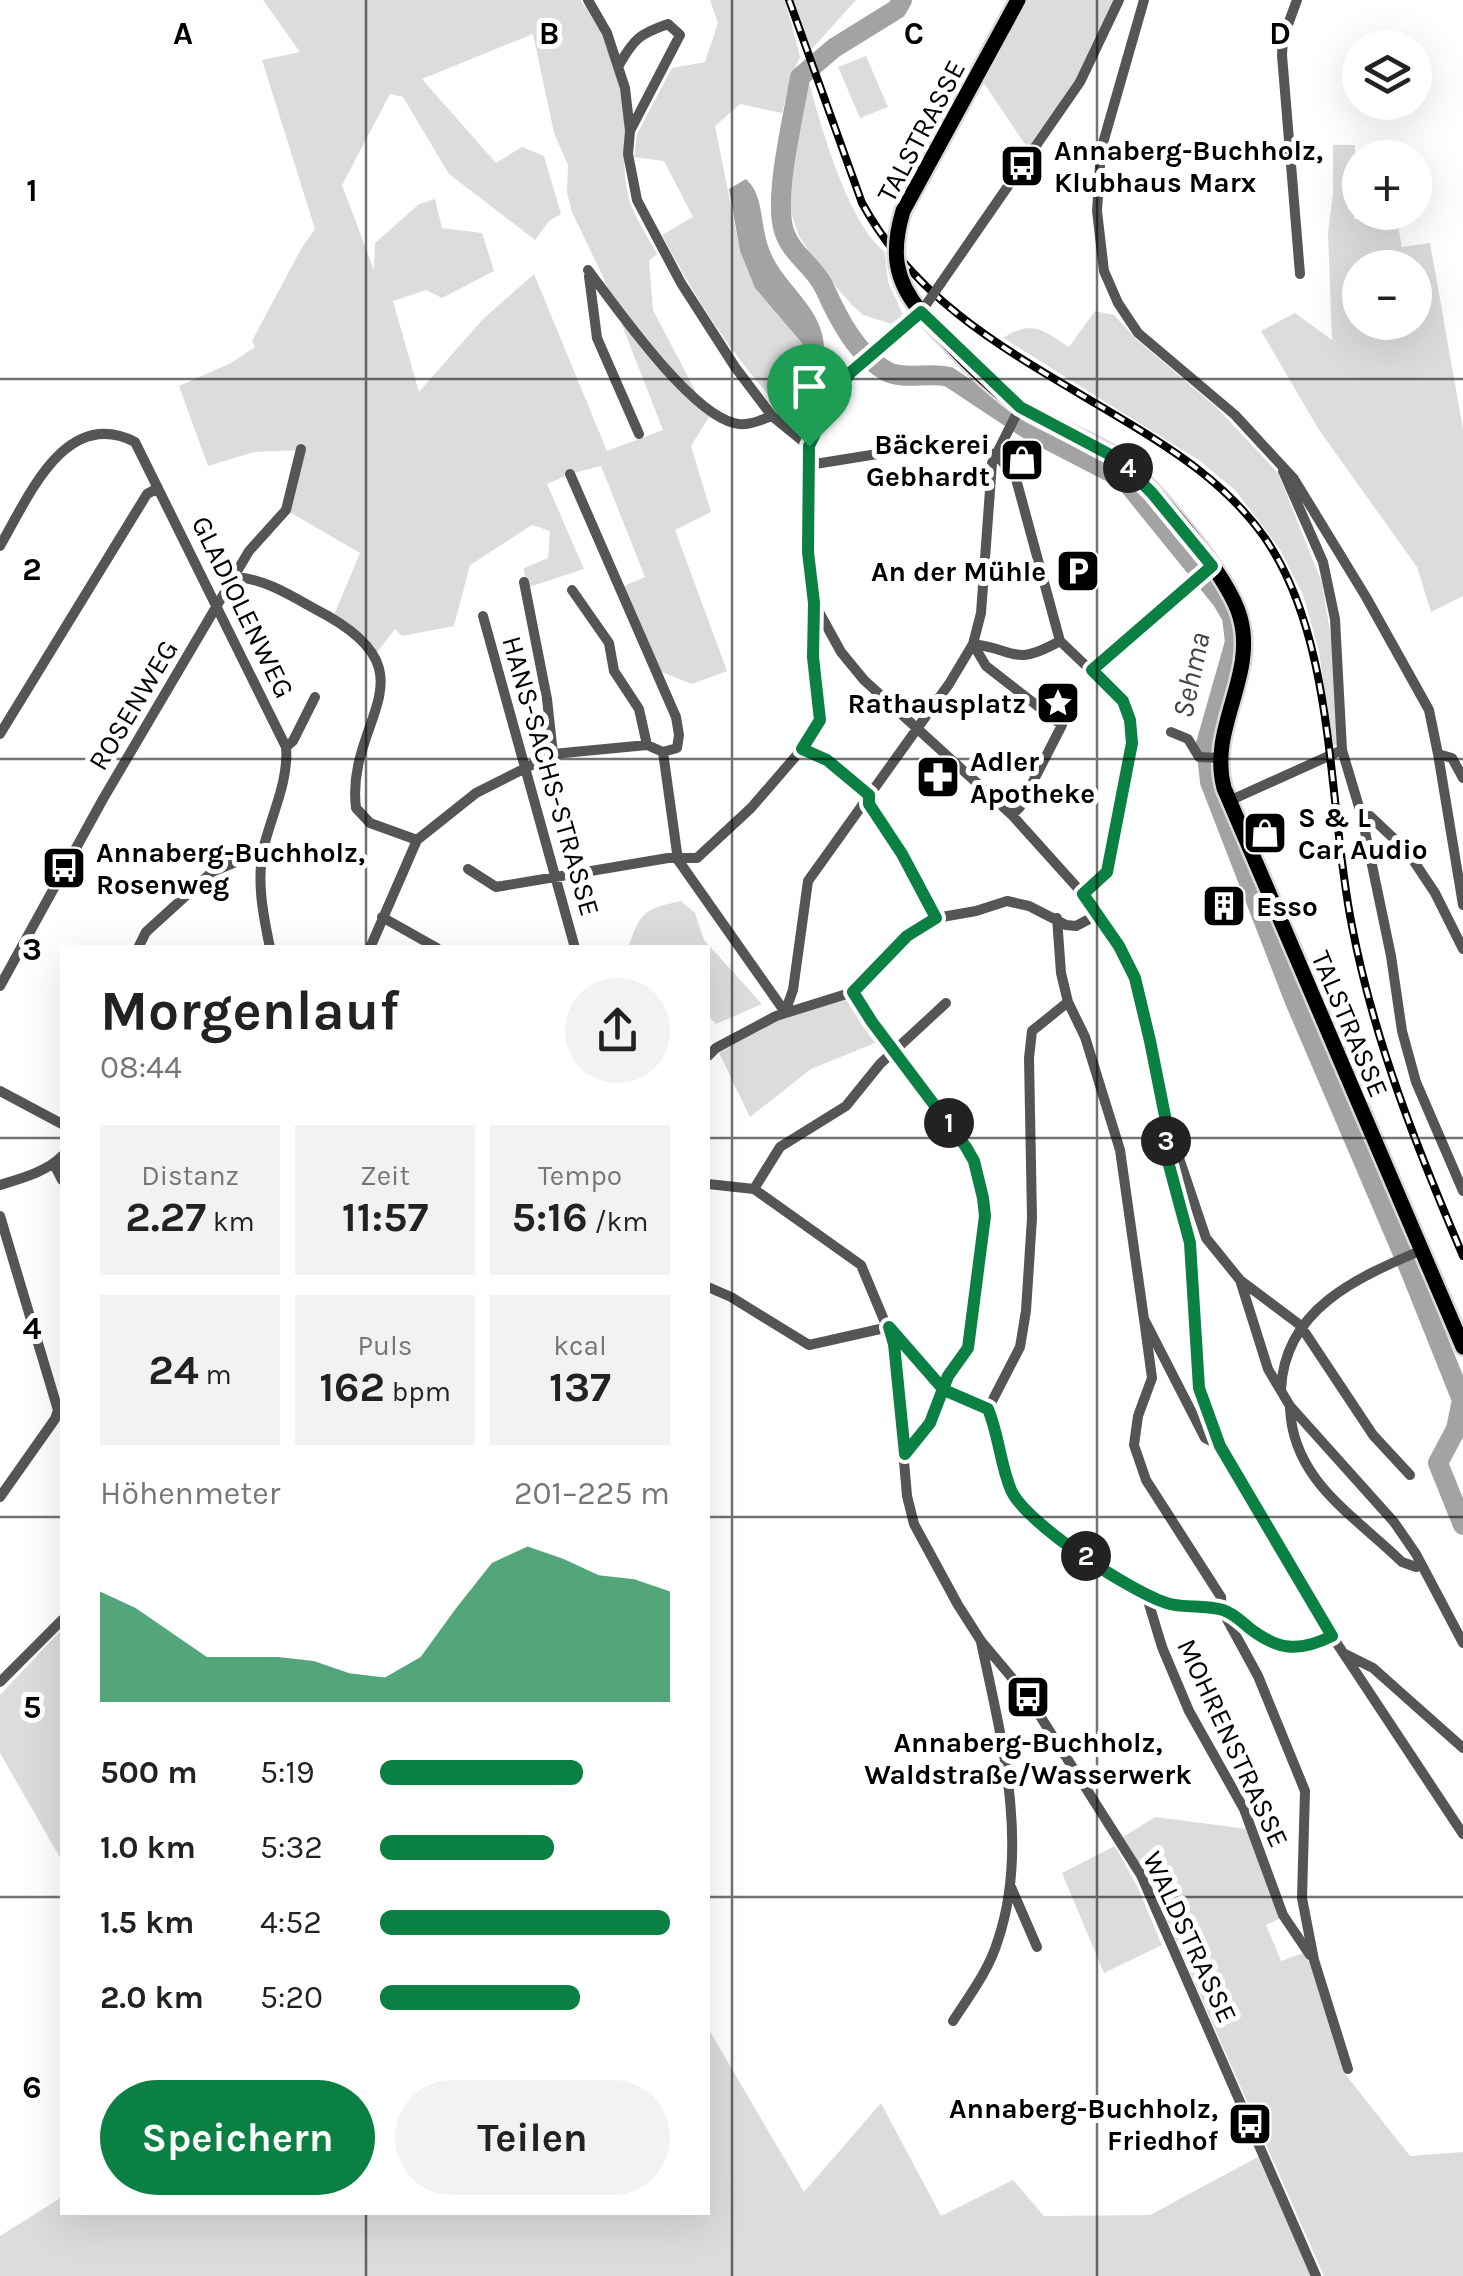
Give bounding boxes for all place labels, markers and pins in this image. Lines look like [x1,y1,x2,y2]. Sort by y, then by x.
place label: Annaberg-Buchholz, Klubhaus Marx [1054,134,1323,199]
bus stop icon: Annaberg-Buchholz, Klubhaus Marx [999,143,1045,189]
pin [767,344,852,447]
place label: Bäckerei Gebhardt [866,428,990,493]
shop icon: Bäckerei Gebhardt [999,437,1045,483]
pin: 4 [1103,443,1153,493]
parking icon: An der Mühle [1055,548,1101,594]
place label: An der Mühle [871,555,1046,588]
place icon: Rathausplatz [1035,680,1081,726]
place label: Rathausplatz [848,687,1026,720]
place label: Adler Apotheke [970,745,1095,810]
pharmacy icon: Adler Apotheke [915,754,961,800]
place label: S & L Car Audio [1298,801,1428,866]
shop icon: S & L Car Audio [1242,810,1288,856]
place label: Annaberg-Buchholz, Rosenweg [96,836,365,901]
bus stop icon: Annaberg-Buchholz, Rosenweg [41,845,87,891]
building icon: Esso [1201,883,1247,929]
place label: Esso [1256,890,1318,923]
pin: 1 [924,1098,974,1148]
pin: 3 [1141,1116,1191,1166]
pin: 2 [1061,1531,1111,1581]
bus stop icon: Annaberg-Buchholz, Waldstraße/Wasserwerk [1005,1674,1051,1720]
place label: Annaberg-Buchholz, Waldstraße/Wasserwerk [864,1726,1192,1791]
place label: Annaberg-Buchholz, Friedhof [949,2092,1219,2157]
bus stop icon: Annaberg-Buchholz, Friedhof [1227,2101,1273,2147]

